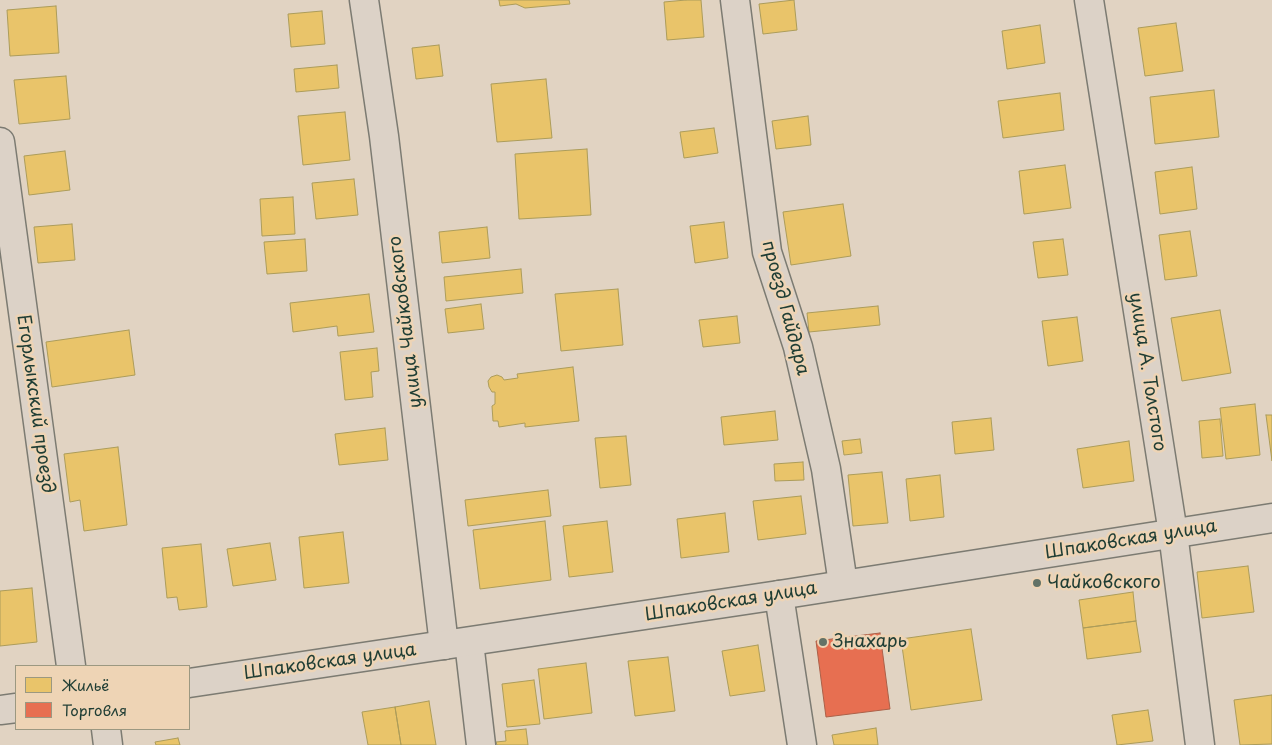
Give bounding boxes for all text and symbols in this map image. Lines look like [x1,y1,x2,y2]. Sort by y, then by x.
street label: улица Чайковского [385,235,427,409]
street label: проезд Гайдара [757,238,813,378]
street label: улица А. Толстого [1124,291,1170,453]
street label: Егорлыкский проезд [12,313,58,495]
street label: Шпаковская улица [1044,516,1218,564]
place label: Чайковского [1047,572,1161,594]
marker: Чайковского [1031,577,1043,589]
street label: Шпаковская улица [644,578,818,626]
place label: Знахарь [833,631,907,653]
marker: Знахарь [817,636,829,648]
street label: Шпаковская улица [243,639,417,685]
legend [15,665,190,730]
text: Жильё [62,673,109,696]
text: Торговля [62,698,127,721]

